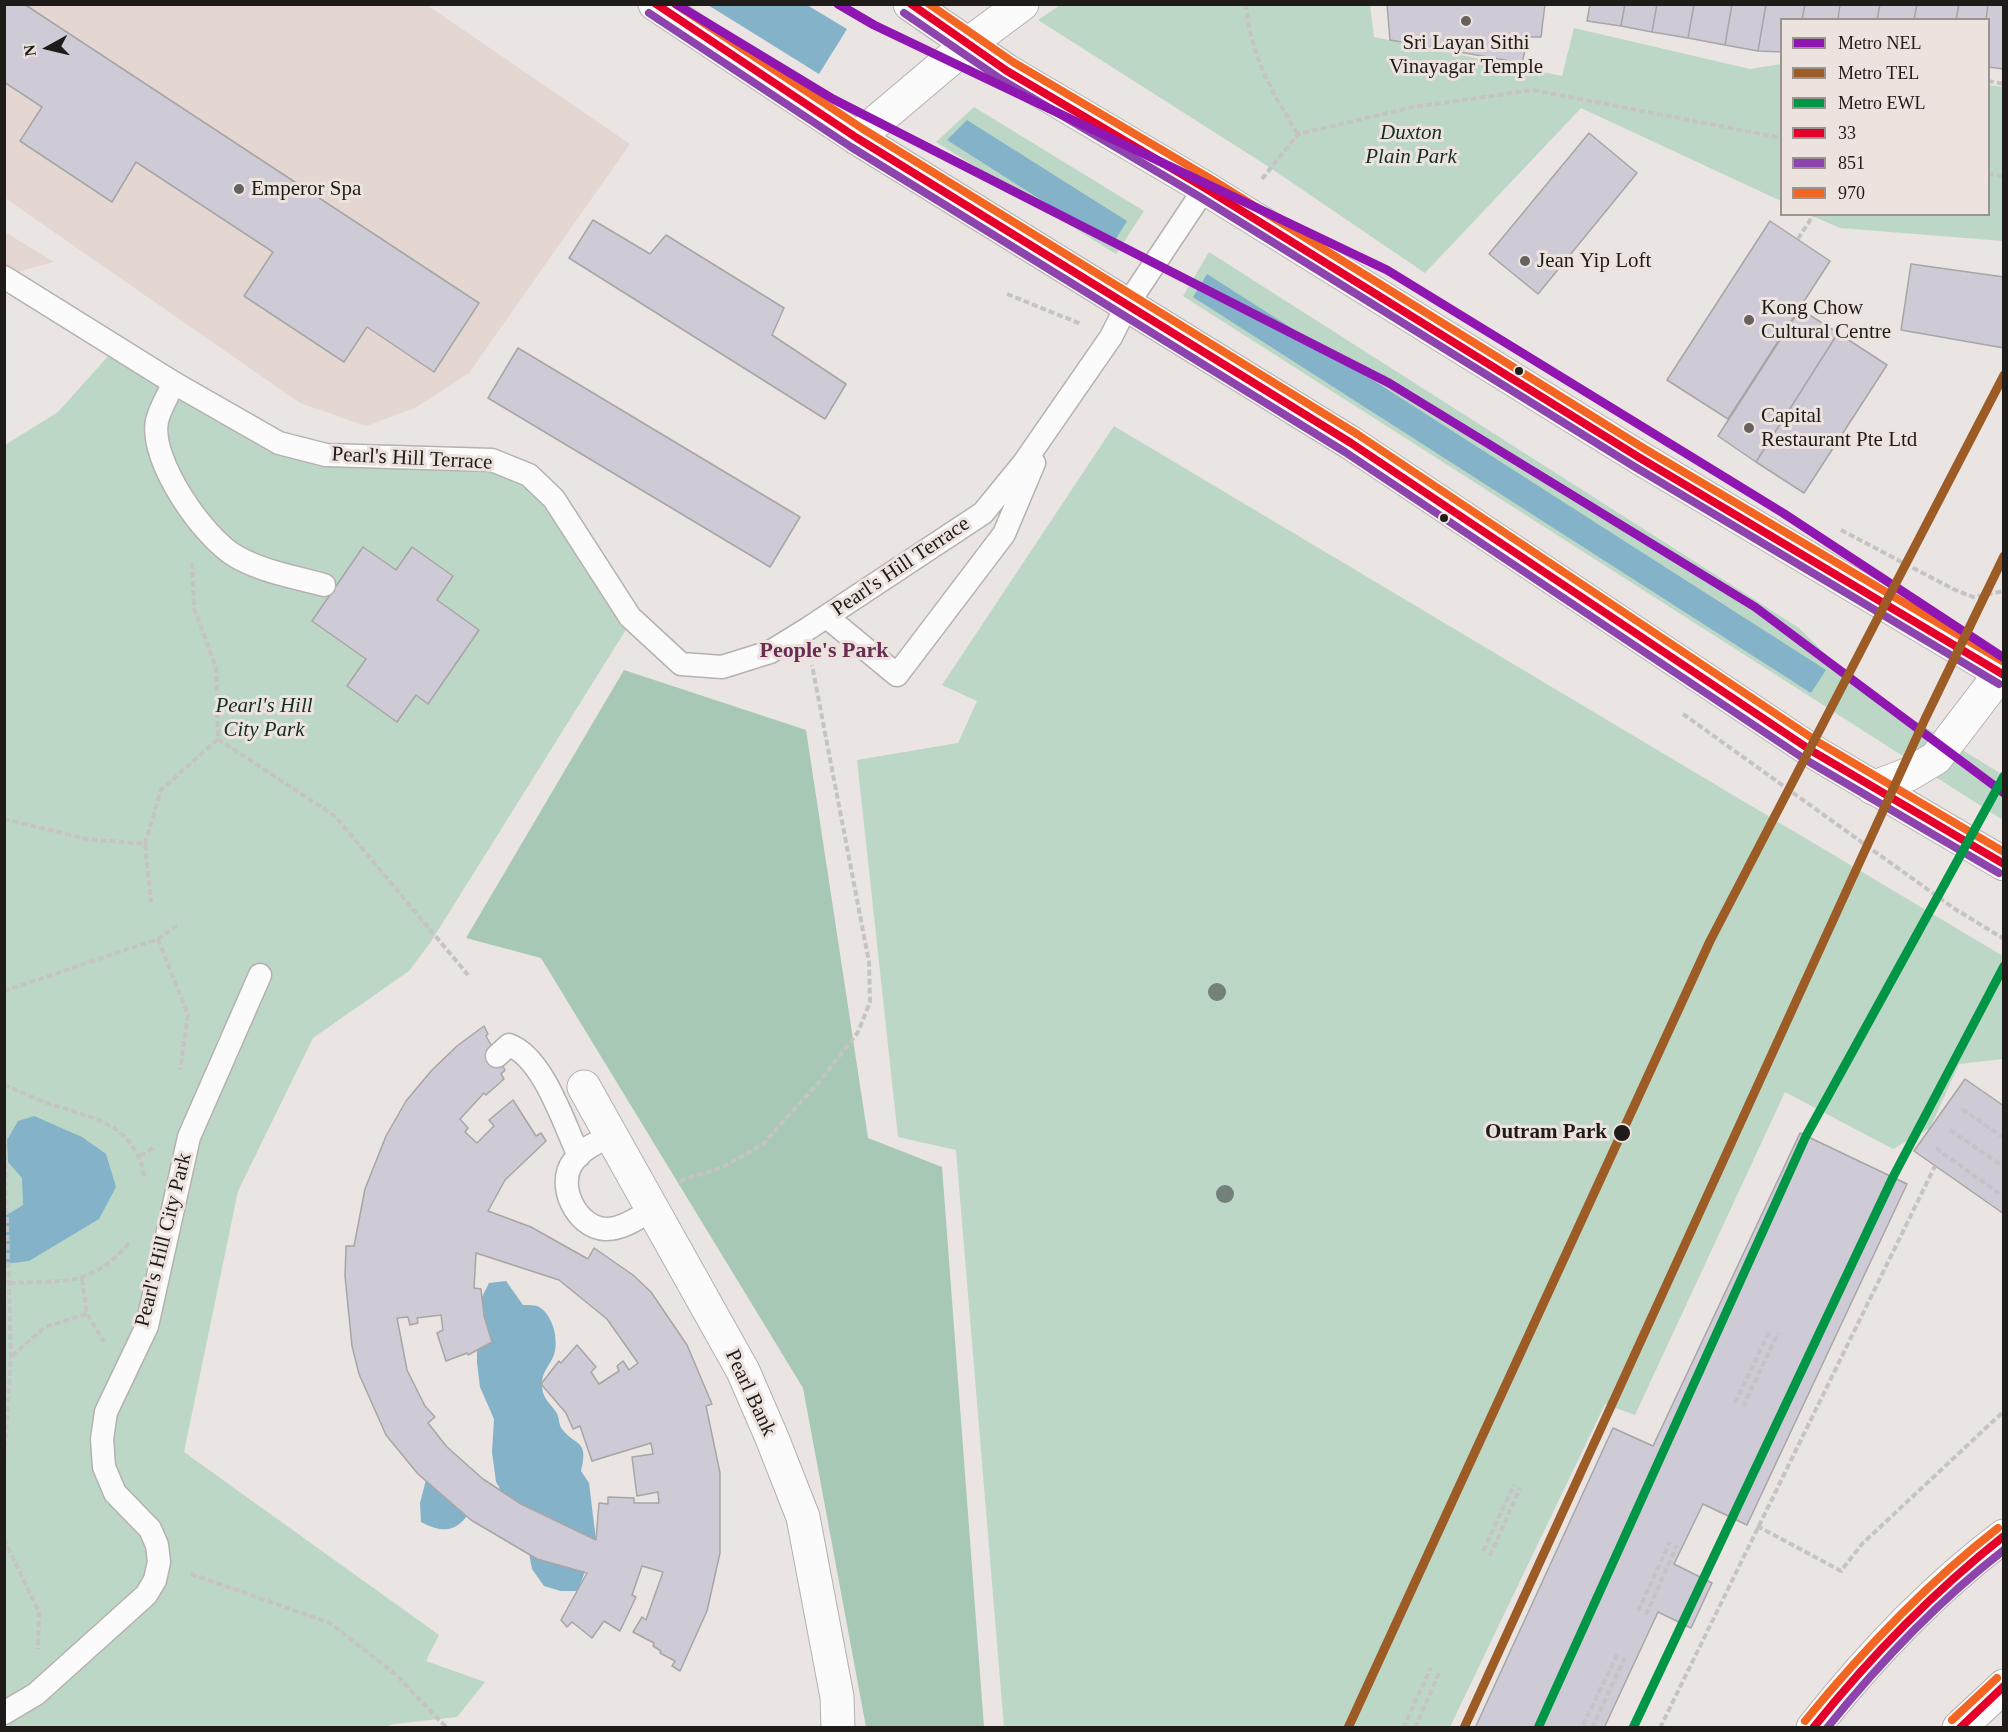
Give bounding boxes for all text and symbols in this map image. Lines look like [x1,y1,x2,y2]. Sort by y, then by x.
marker: Sri Layan Sithi Vinayagar Temple [1459,14,1473,28]
north arrow [18,18,78,78]
legend [1780,18,1990,216]
place label: Sri Layan Sithi Vinayagar Temple [1389,30,1543,80]
text: Metro NEL [1838,33,1921,53]
text: N [20,44,39,57]
text: Metro TEL [1838,63,1919,83]
text: Metro EWL [1838,93,1925,113]
park label: Duxton Plain Park [1365,120,1457,170]
text: 33 [1838,123,1856,143]
text: 851 [1838,153,1865,173]
place label: Emperor Spa [251,176,361,202]
marker: Emperor Spa [232,182,246,196]
text: 970 [1838,183,1865,203]
place label: Jean Yip Loft [1537,248,1651,274]
marker: Jean Yip Loft [1518,254,1532,268]
place label: Kong Chow Cultural Centre [1761,295,1891,345]
marker: Kong Chow Cultural Centre [1742,313,1756,327]
unlabelled marker [1513,365,1525,377]
place label: Capital Restaurant Pte Ltd [1761,403,1917,453]
marker: Capital Restaurant Pte Ltd [1742,421,1756,435]
street label: Pearl's Hill Terrace [331,442,493,476]
street label: Pearl's Hill Terrace [827,512,975,622]
unlabelled marker [1438,512,1450,524]
district label: People's Park [760,638,888,664]
park label: Pearl's Hill City Park [215,693,313,743]
place label: Outram Park [1485,1120,1607,1146]
marker: Outram Park [1612,1123,1632,1143]
street label: Pearl's Hill City Park [130,1151,198,1329]
street label: Pearl Bank [719,1346,781,1440]

